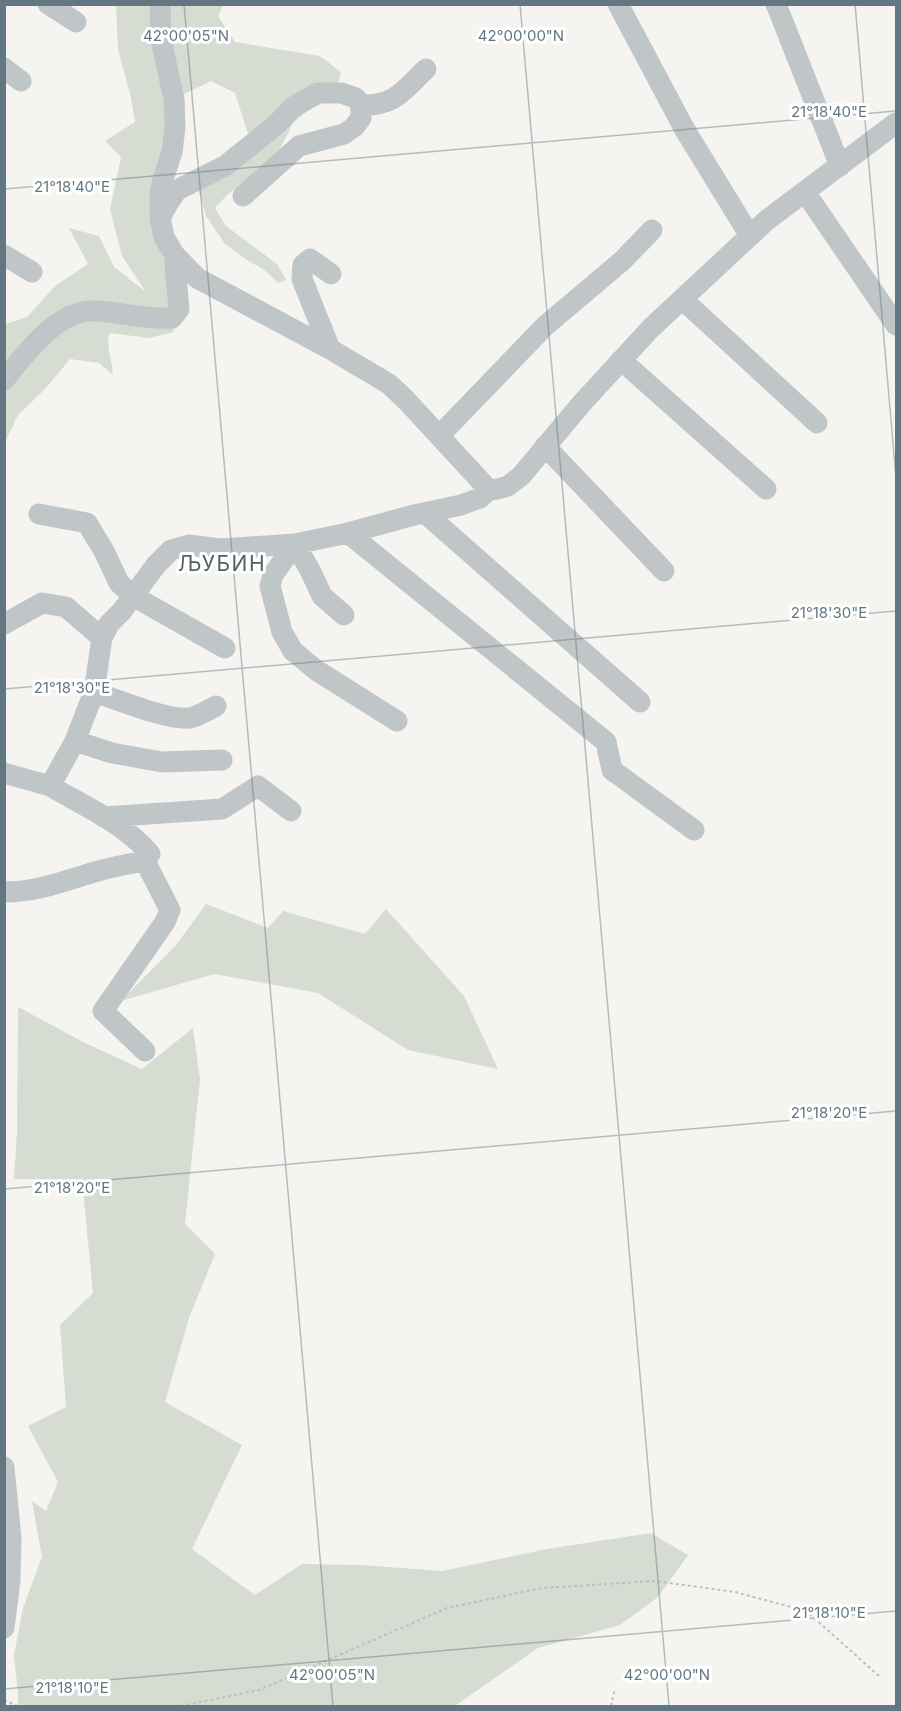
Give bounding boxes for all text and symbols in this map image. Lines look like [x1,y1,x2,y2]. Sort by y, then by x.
text: 42°00'05"N [143,26,229,45]
text: 42°00'00"N [478,26,564,45]
text: 21°18'40"E [791,102,867,121]
text: 21°18'40"E [34,177,110,196]
district label: ЉУБИН [178,551,266,576]
text: 21°18'30"E [791,603,867,622]
text: 21°18'30"E [34,678,110,697]
text: 21°18'20"E [791,1103,867,1122]
text: 21°18'20"E [34,1178,110,1197]
text: 21°18'10"E [792,1603,866,1622]
text: 42°00'05"N [289,1665,375,1684]
text: 42°00'00"N [624,1665,710,1684]
text: 21°18'10"E [35,1678,109,1697]

